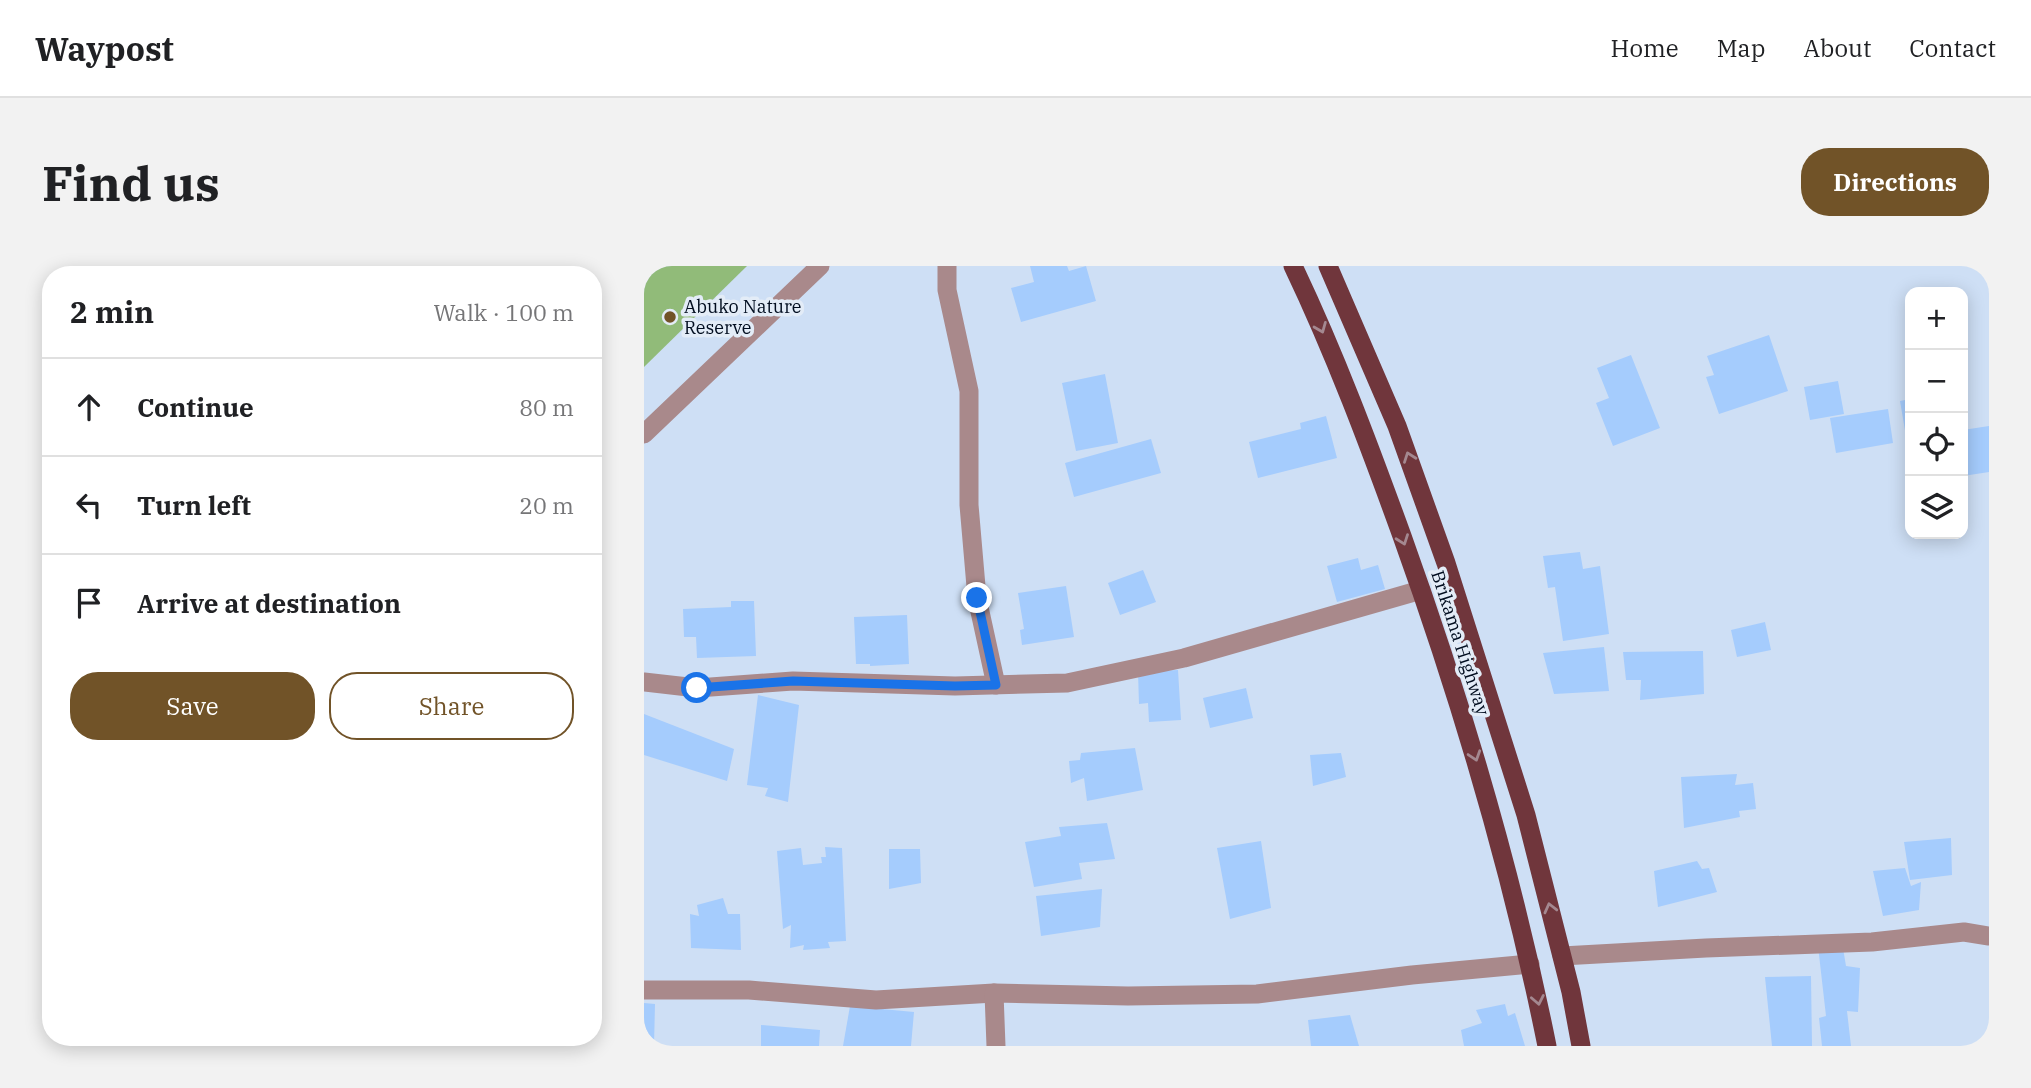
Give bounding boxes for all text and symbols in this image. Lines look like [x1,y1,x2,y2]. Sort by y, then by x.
text: Waypost [35,27,174,70]
text: Home [1611,32,1679,64]
text: Map [1717,32,1765,64]
text: About [1803,32,1871,64]
text: Contact [1909,32,1996,64]
button: Directions [1801,148,1989,216]
text: Find us [42,151,220,214]
map controls [1905,287,1968,539]
button: + [1905,287,1968,350]
text: 2 min [70,292,154,331]
place label: Abuko Nature Reserve [684,295,802,339]
text: Walk · 100 m [433,297,574,327]
marker: Abuko Nature Reserve [662,309,678,325]
one-way arrow [1313,321,1327,334]
button: − [1905,350,1968,413]
icon: ahead [70,388,108,426]
text: Continue [137,390,254,424]
text: 80 m [519,392,574,422]
button: locate [1905,413,1968,476]
one-way arrow [1403,452,1417,464]
button: layers [1905,476,1968,539]
icon: left [70,486,108,524]
text: Turn left [137,488,251,522]
text: 20 m [519,490,574,520]
one-way arrow [1395,534,1409,546]
street label: Brikama Highway [1426,567,1495,719]
route end [961,582,992,613]
icon: arrive [70,584,108,622]
text: Arrive at destination [137,586,401,620]
button: Save [70,672,315,740]
button: Share [329,672,574,740]
route start [681,672,712,703]
one-way arrow [1466,750,1481,762]
one-way arrow [1544,902,1558,914]
one-way arrow [1529,994,1544,1006]

